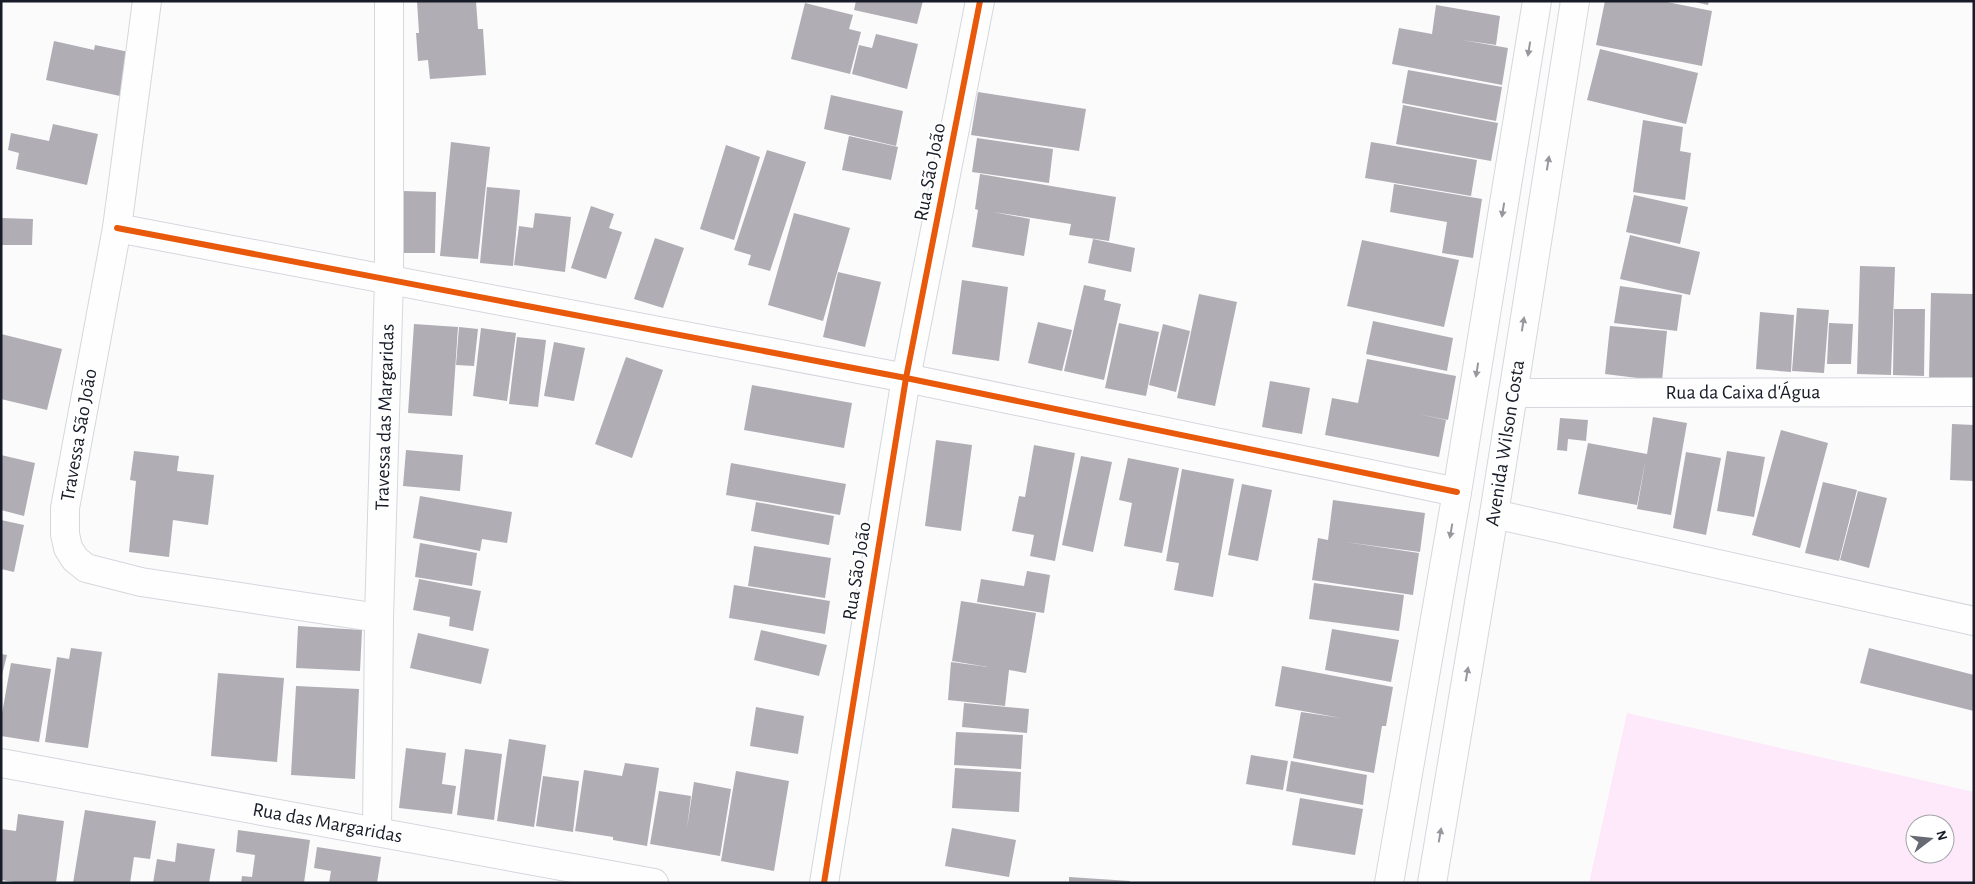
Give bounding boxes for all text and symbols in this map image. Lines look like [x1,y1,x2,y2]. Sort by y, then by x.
one-way arrow [1525,42,1533,58]
street label: Rua São João [911,121,949,223]
one-way arrow [1544,155,1552,171]
one-way arrow [1499,202,1507,218]
one-way arrow [1520,316,1528,332]
street label: Travessa das Margaridas [372,323,398,511]
street label: Avenida Wilson Costa [1482,359,1528,528]
one-way arrow [1473,363,1481,379]
street label: Travessa São João [57,367,101,503]
street label: Rua da Caixa d'Água [1665,381,1821,403]
street label: Rua São João [839,520,875,622]
one-way arrow [1446,523,1454,539]
one-way arrow [1463,666,1471,682]
street label: Rua das Margaridas [251,799,404,847]
north arrow [1905,814,1955,864]
one-way arrow [1436,826,1444,842]
text: N [1933,829,1950,842]

